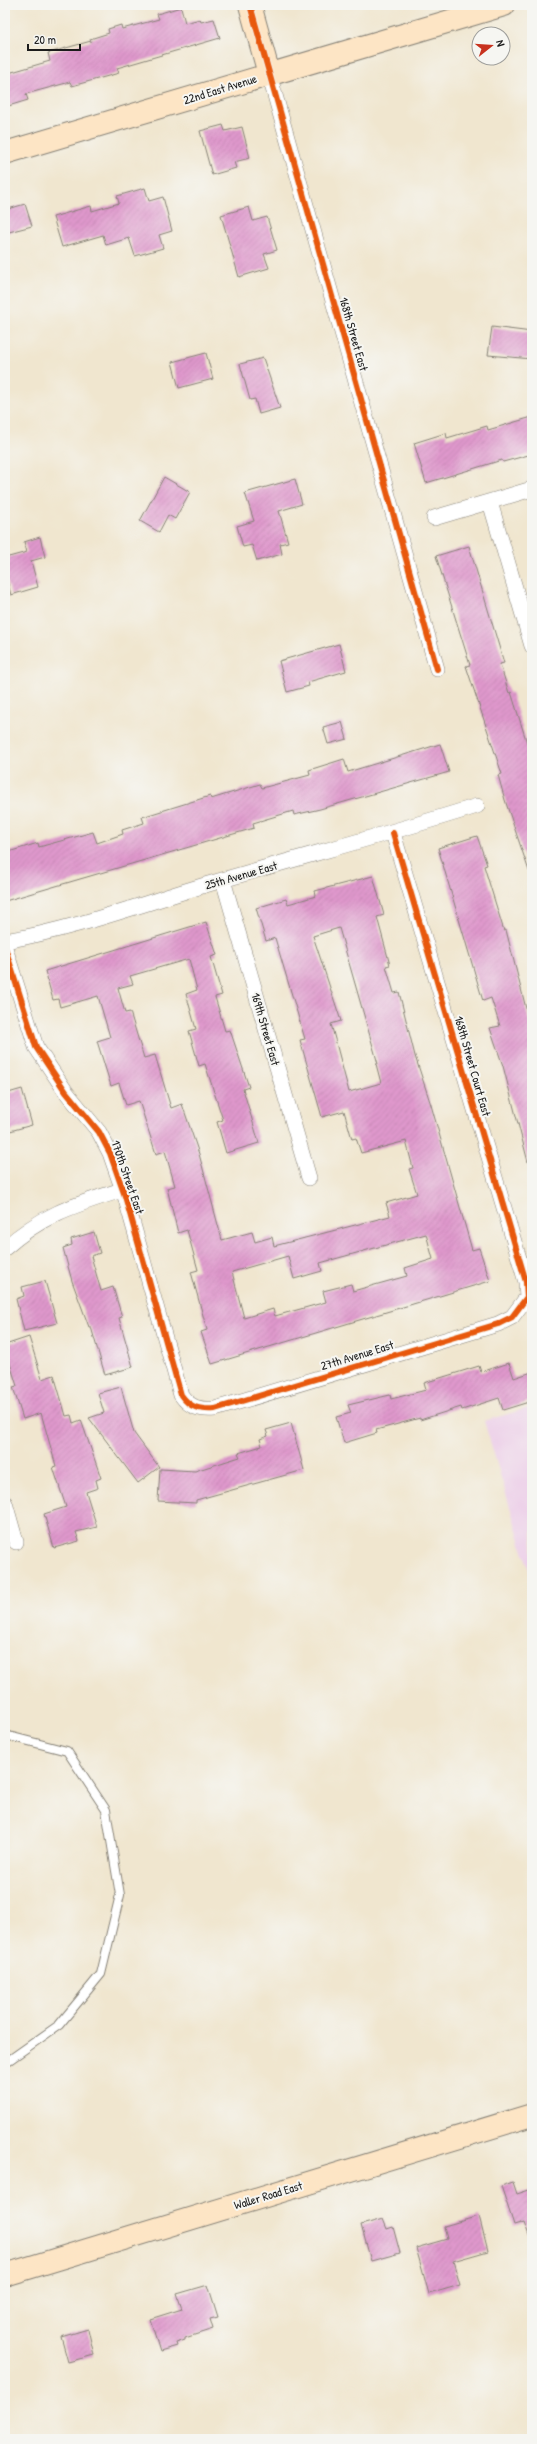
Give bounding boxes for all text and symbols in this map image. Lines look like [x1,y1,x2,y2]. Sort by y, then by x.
scale bar [28,26,80,52]
north arrow [471,26,511,66]
text: 20 m [34,31,56,48]
text: N [493,38,508,48]
street label: 22nd East Avenue [181,70,259,108]
street label: 168th Street East [335,295,373,374]
street label: 25th Avenue East [203,856,280,893]
street label: 169th Street East [248,991,285,1068]
street label: 168th Street Court East [451,1014,496,1119]
street label: 170th Street East [107,1138,149,1217]
street label: 27th Avenue East [318,1336,396,1374]
street label: Waller Road East [232,2176,305,2213]

